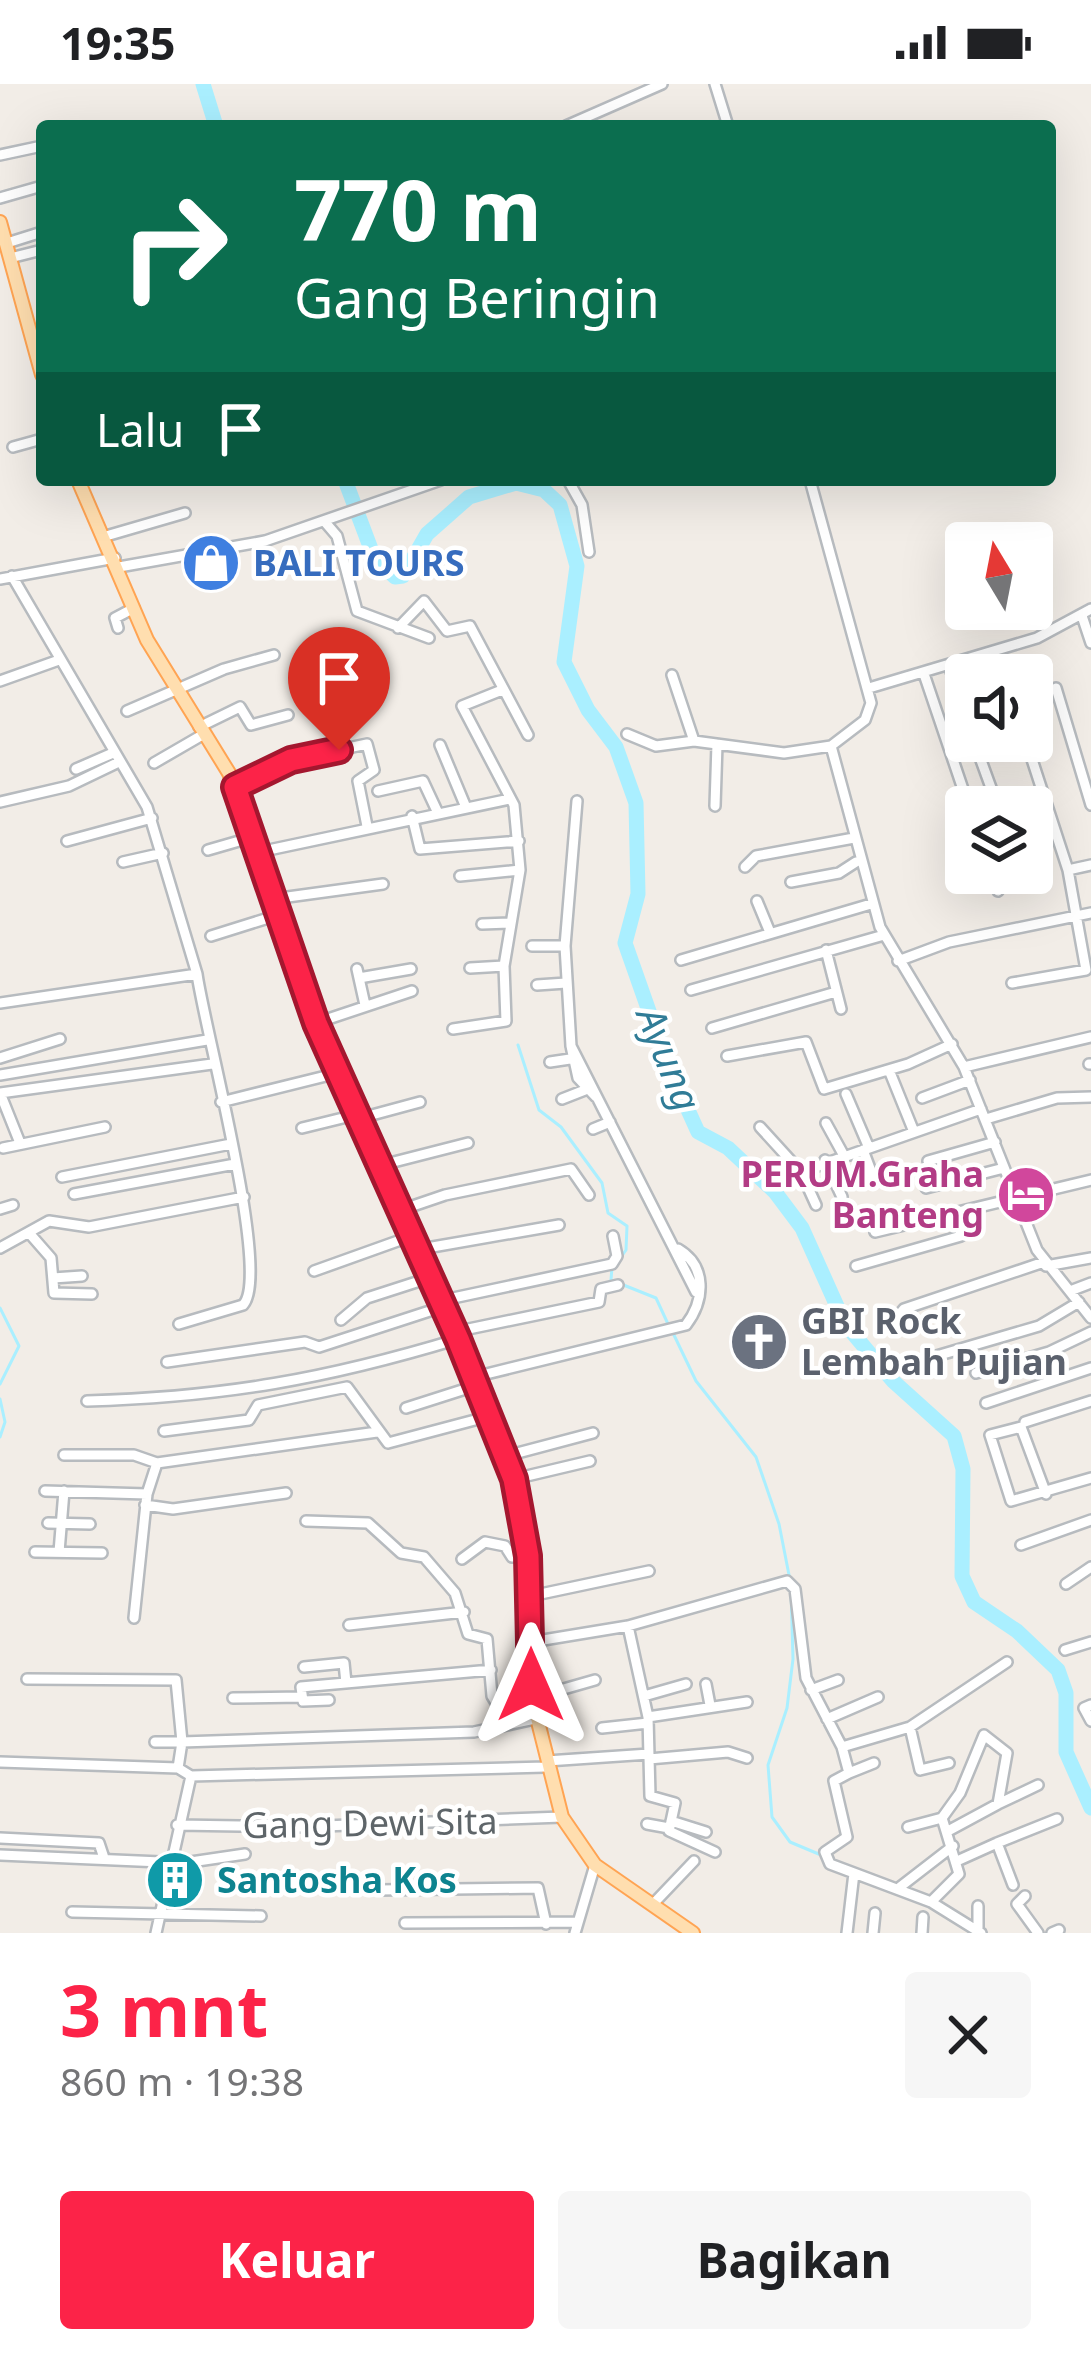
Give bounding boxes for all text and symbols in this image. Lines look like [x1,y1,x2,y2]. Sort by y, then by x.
text: 19:35 [60,12,176,73]
text: 770 m [294,151,542,266]
icon: right [96,168,252,324]
text: Gang Beringin [294,260,660,334]
icon: arrive [208,396,274,462]
text: Lalu [96,399,184,460]
north arrow [945,522,1053,630]
map controls [945,522,1053,894]
shop icon: BALI TOURS [180,532,242,594]
place label: BALI TOURS [253,538,465,587]
pin [288,627,390,750]
icon: arrive [306,645,372,711]
button: sound [945,654,1053,762]
button: layers [945,786,1053,894]
water label: Ayung [624,996,715,1118]
place label: PERUM.Graha Banteng [740,1149,984,1239]
hotel icon: PERUM.Graha Banteng [995,1164,1057,1226]
place label: GBI Rock Lembah Pujian [801,1296,1067,1386]
church icon: GBI Rock Lembah Pujian [728,1311,790,1373]
position arrow [468,1622,594,1748]
street label: Gang Dewi Sita [242,1796,498,1849]
building icon: Santosha Kos [144,1849,206,1911]
place label: Santosha Kos [217,1855,457,1904]
text: 3 mnt [60,1960,268,2058]
button: close [905,1972,1031,2098]
text: 860 m · 19:38 [60,2054,304,2107]
button: Keluar [60,2191,534,2329]
button: Bagikan [558,2191,1031,2329]

